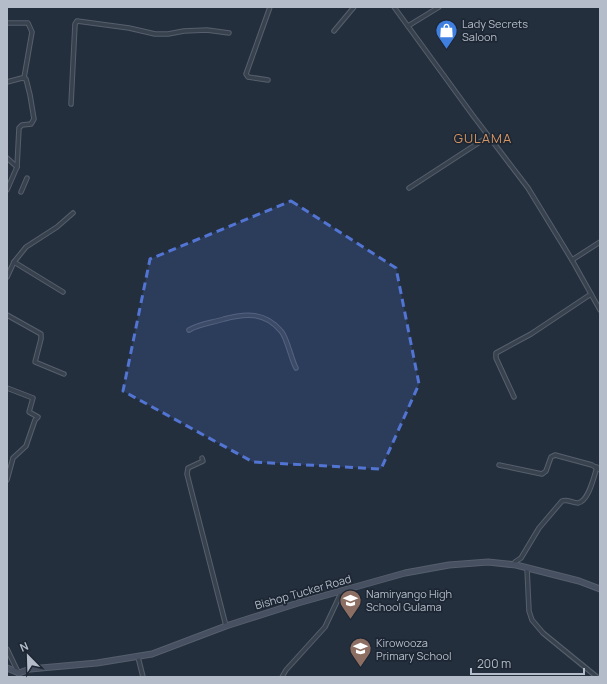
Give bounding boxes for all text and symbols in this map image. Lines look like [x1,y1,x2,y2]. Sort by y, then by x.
place label: Lady Secrets Saloon [462,16,528,44]
shop icon: Lady Secrets Saloon [434,17,460,50]
district label: GULAMA [454,129,512,147]
street label: Bishop Tucker Road [253,571,353,612]
place label: Namiryango High School Gulama [366,586,452,614]
school or university icon: Namiryango High School Gulama [337,587,363,620]
place label: Kirowooza Primary School [376,635,452,663]
north arrow [8,636,48,676]
school or university icon: Kirowooza Primary School [348,636,374,669]
text: N [17,638,31,655]
scale bar [471,650,584,676]
text: 200 m [477,655,511,672]

